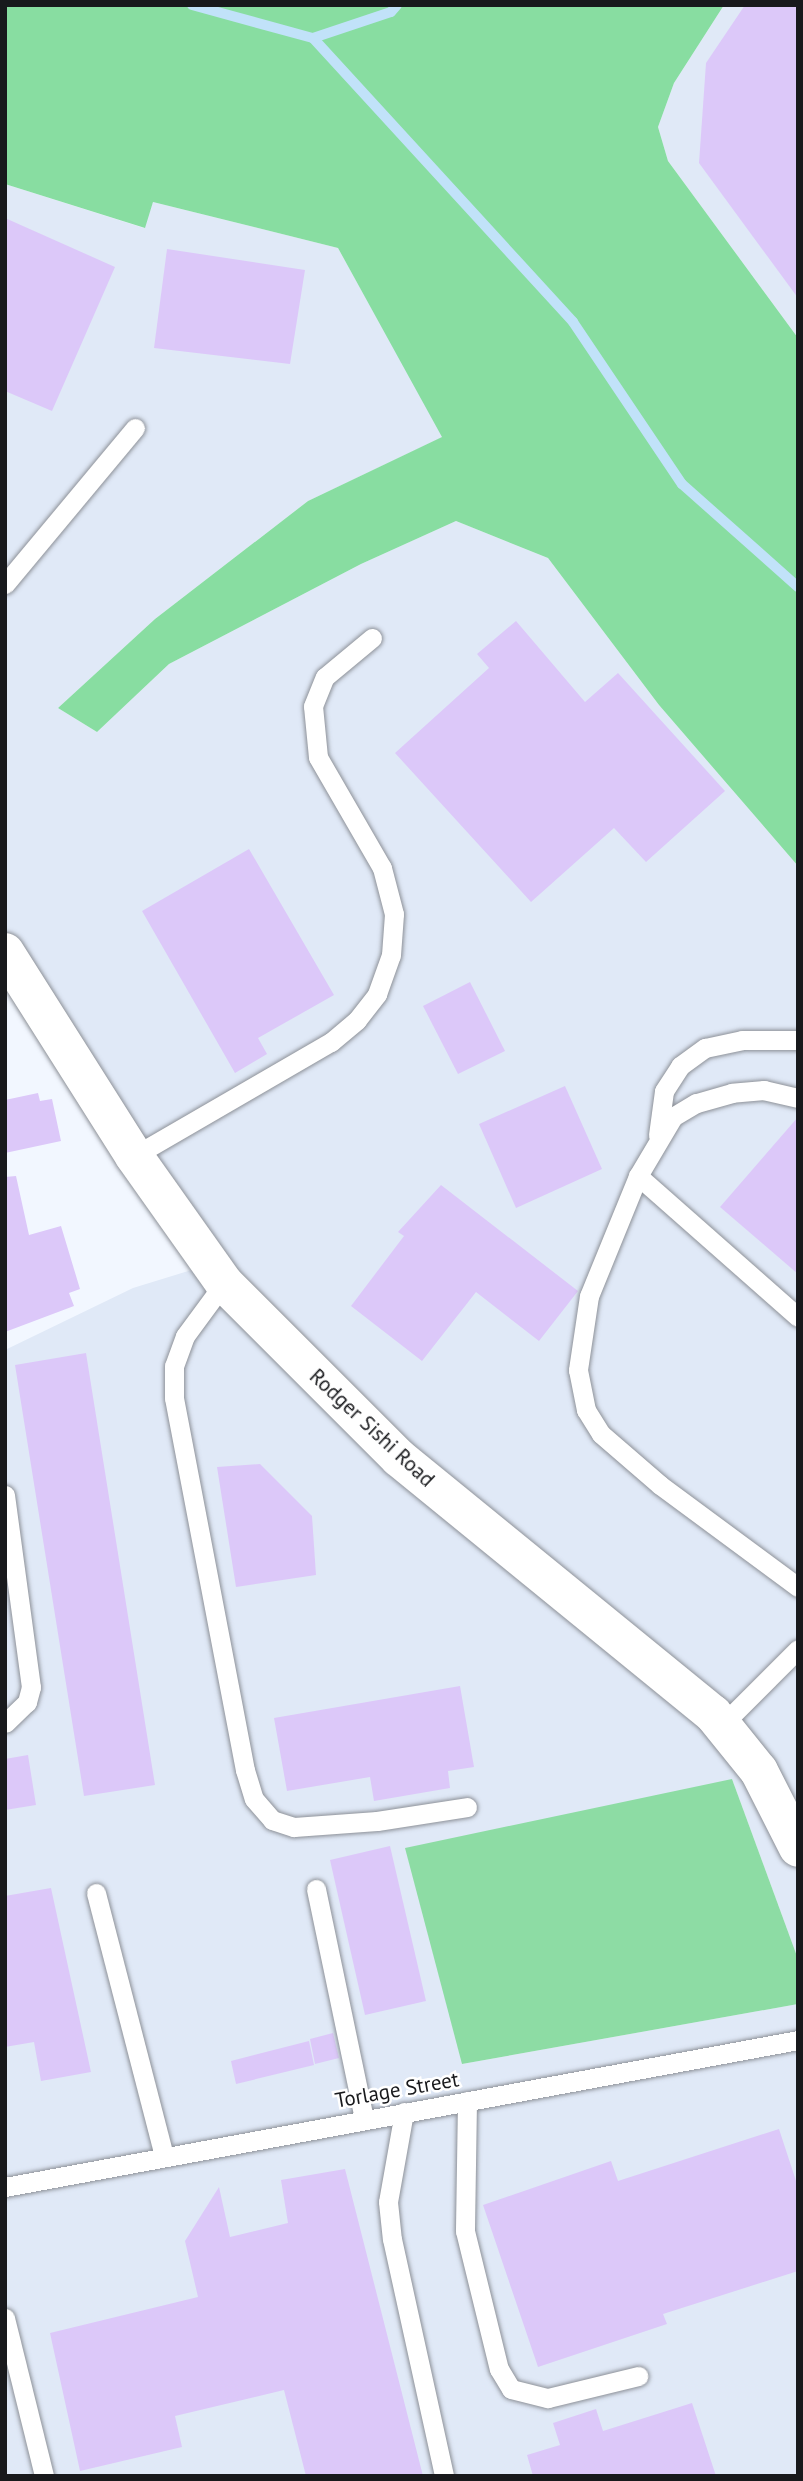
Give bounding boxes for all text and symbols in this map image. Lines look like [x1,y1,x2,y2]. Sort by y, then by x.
street label: Rodger Sishi Road [304,1364,440,1492]
street label: Torlage Street [333,2067,461,2113]

